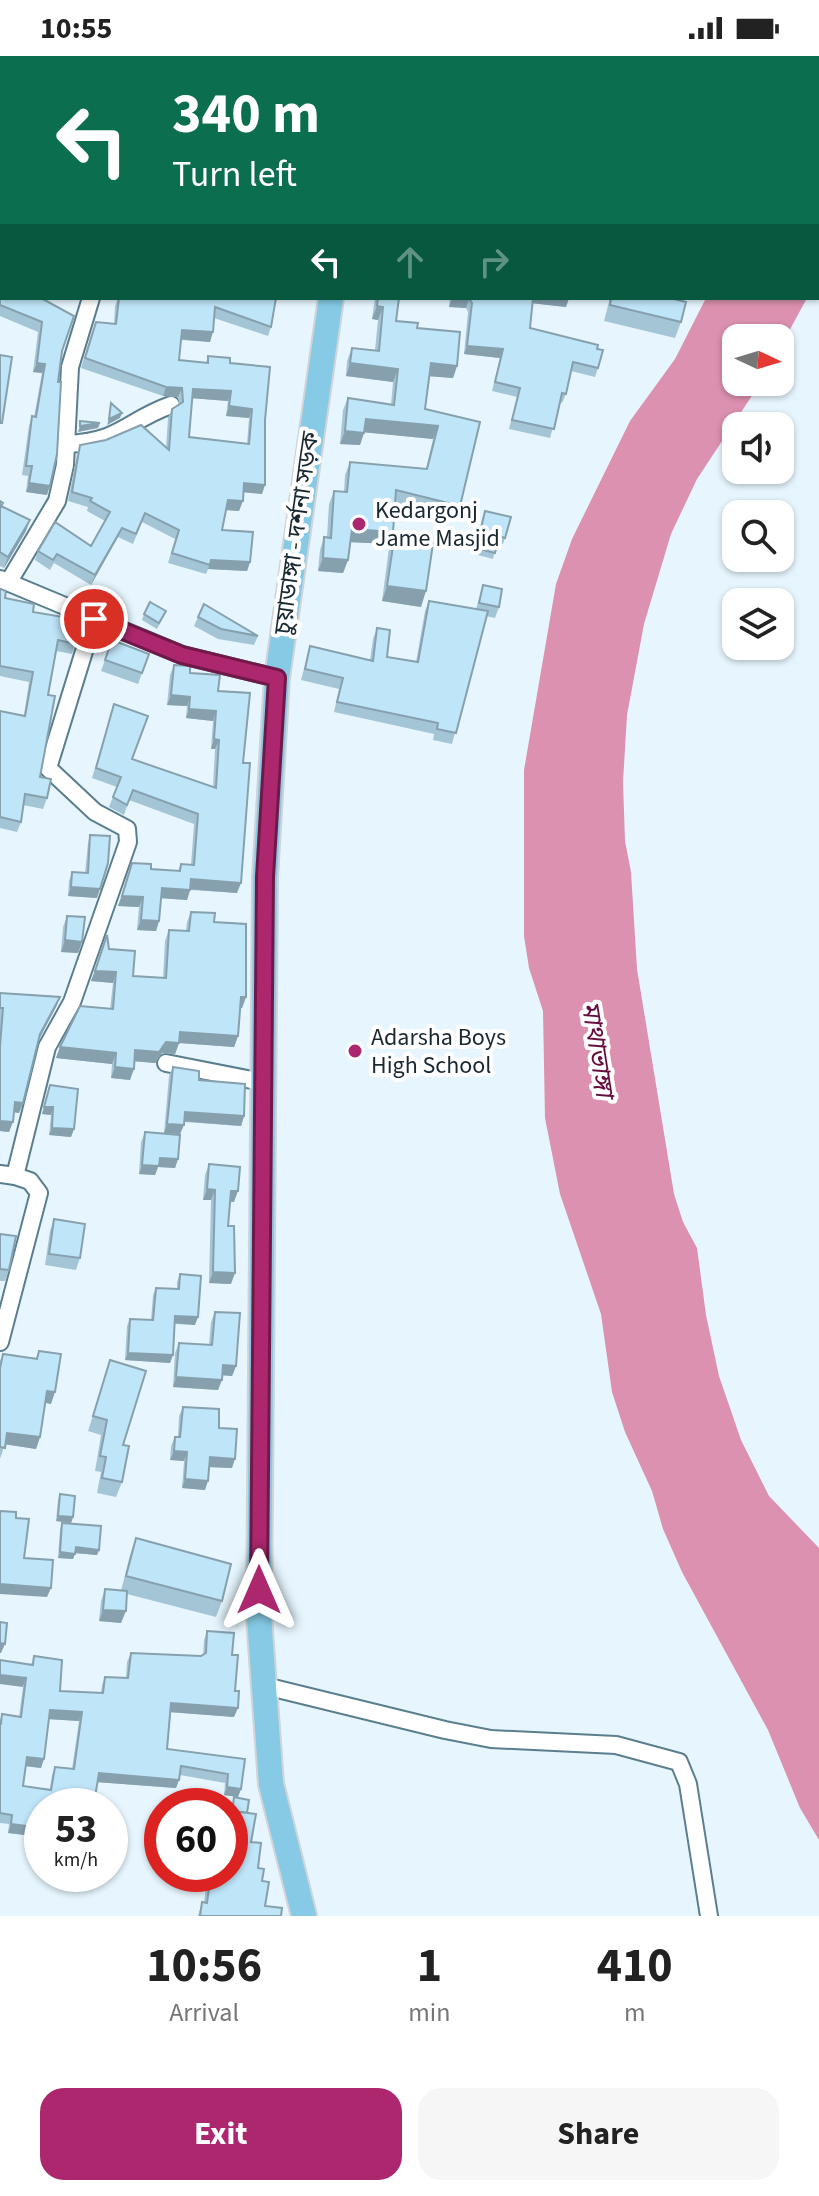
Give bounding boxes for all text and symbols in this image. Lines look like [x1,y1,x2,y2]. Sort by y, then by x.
text: 10:55 [40,7,112,50]
text: 340 m [172,75,320,154]
icon: left [40,88,144,192]
text: Turn left [172,149,297,200]
icon: left [304,240,348,284]
icon: ahead [388,240,432,284]
icon: right [472,240,516,284]
north arrow [722,324,794,396]
map controls [722,324,794,660]
button: sound [722,412,794,484]
street label: চুয়াডাঙ্গা - দর্শনা সড়ক [265,429,328,638]
place label: Kedargonj Jame Masjid [375,493,500,556]
button: search [722,500,794,572]
marker: Kedargonj Jame Masjid [350,515,368,533]
pin [60,585,128,653]
button: layers [722,588,794,660]
icon: arrive [72,597,116,641]
water label: মাথাভাঙ্গা [572,999,624,1105]
place label: Adarsha Boys High School [371,1020,506,1083]
marker: Adarsha Boys High School [346,1042,364,1060]
position arrow [217,1548,301,1632]
speed limit sign: 60 [144,1788,248,1892]
text: 53 [55,1801,97,1858]
text: km/h [54,1846,98,1874]
text: 10:56 [146,1932,262,2000]
text: 1 [417,1932,442,2000]
text: 410 [597,1932,673,2000]
text: Arrival [169,1994,239,2031]
text: min [408,1994,450,2031]
text: m [624,1994,645,2031]
button: Exit [40,2088,402,2180]
button: Share [418,2088,779,2180]

